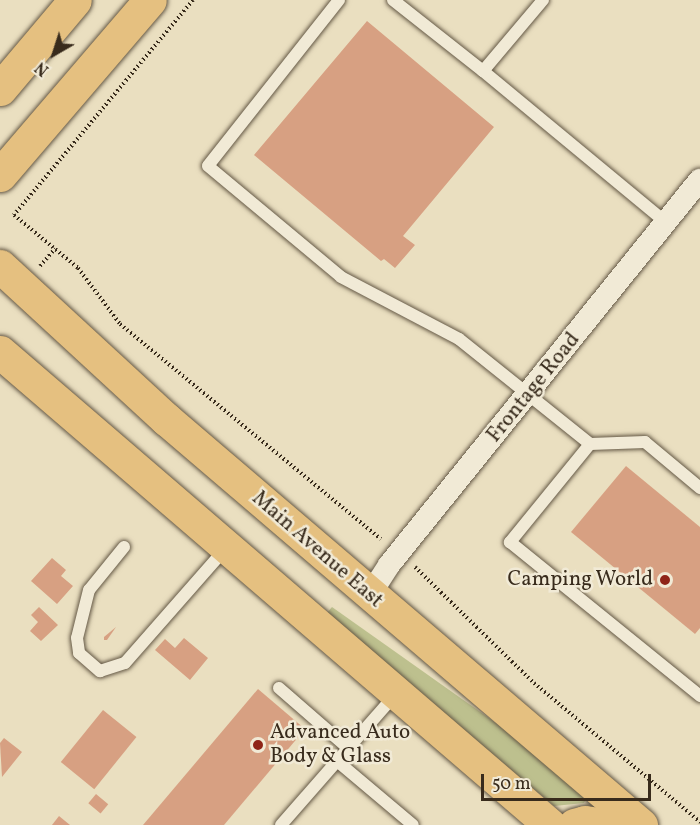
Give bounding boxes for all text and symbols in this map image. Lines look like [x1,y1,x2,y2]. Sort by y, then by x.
north arrow [24,24,84,84]
text: N [31,56,54,80]
street label: Frontage Road [482,328,586,448]
street label: Main Avenue East [246,486,388,614]
place label: Camping World [507,567,653,593]
marker: Camping World [658,573,672,587]
place label: Advanced Auto Body & Glass [270,720,410,770]
marker: Advanced Auto Body & Glass [251,738,265,752]
scale bar [484,762,654,800]
text: 50 m [492,772,531,797]

